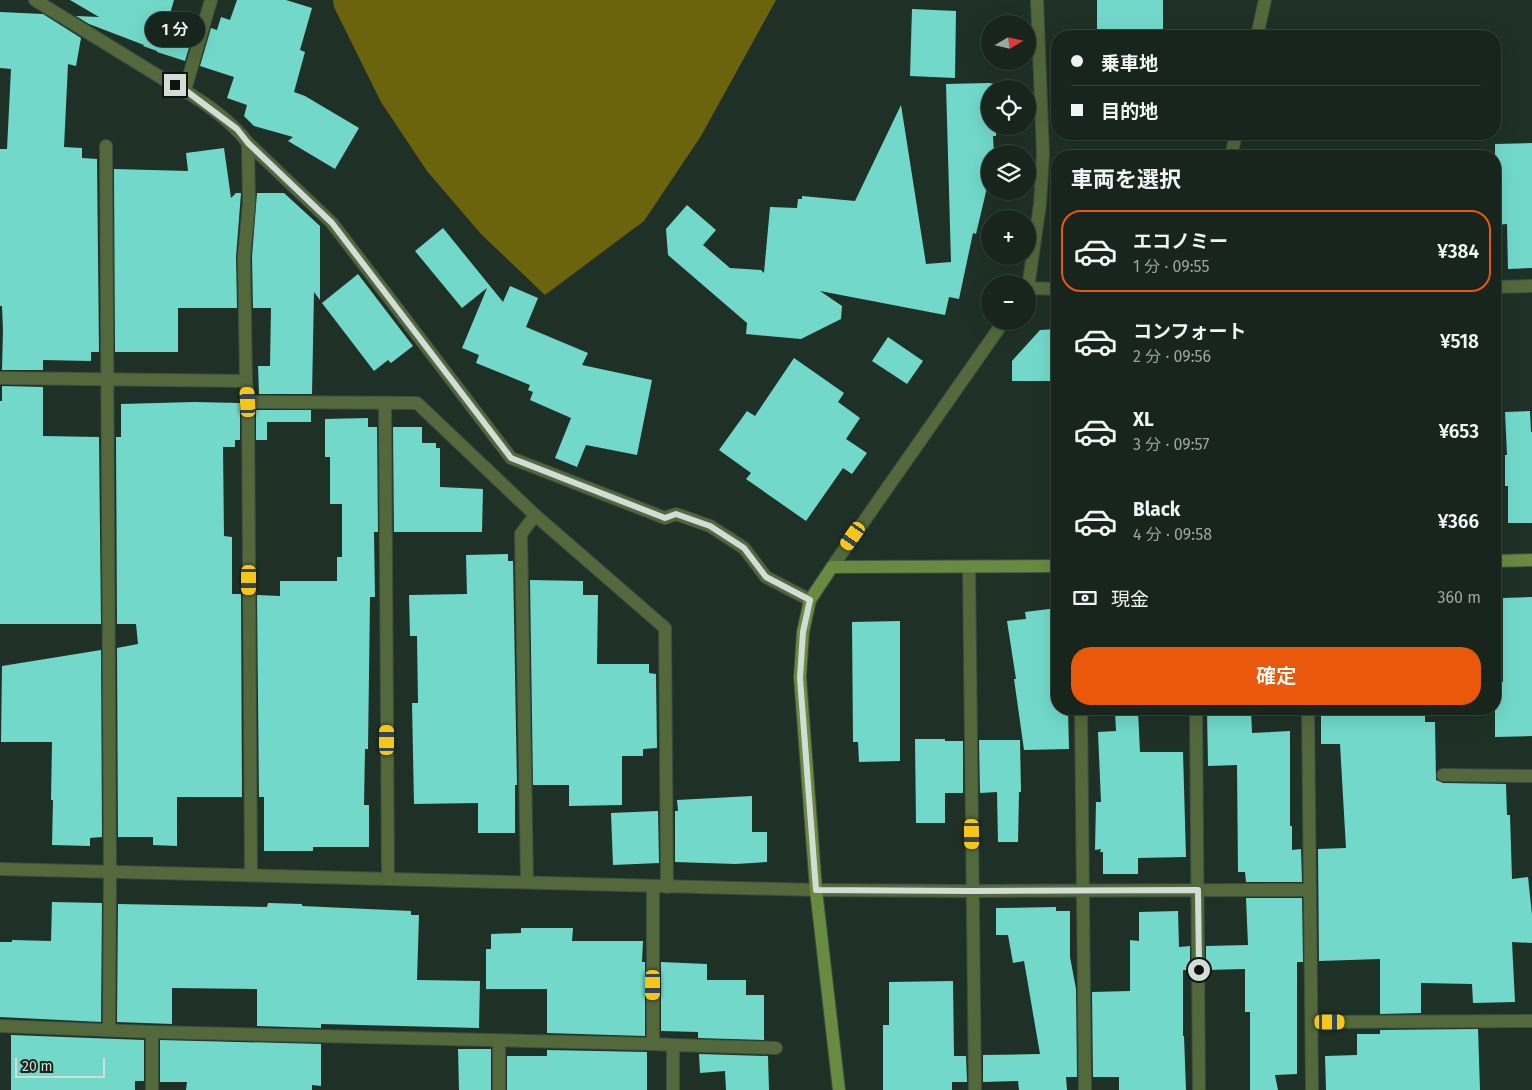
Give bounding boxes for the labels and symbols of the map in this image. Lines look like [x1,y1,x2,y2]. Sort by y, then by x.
callout: 1 分 [145,12,205,48]
north arrow [981,15,1036,70]
route end [164,74,186,96]
car [239,387,256,417]
car [838,519,867,553]
car [241,565,256,595]
car [379,725,394,755]
car [964,819,979,849]
route start [1188,959,1210,981]
car [645,970,660,1000]
car [1315,1015,1345,1030]
scale bar [15,1055,105,1078]

